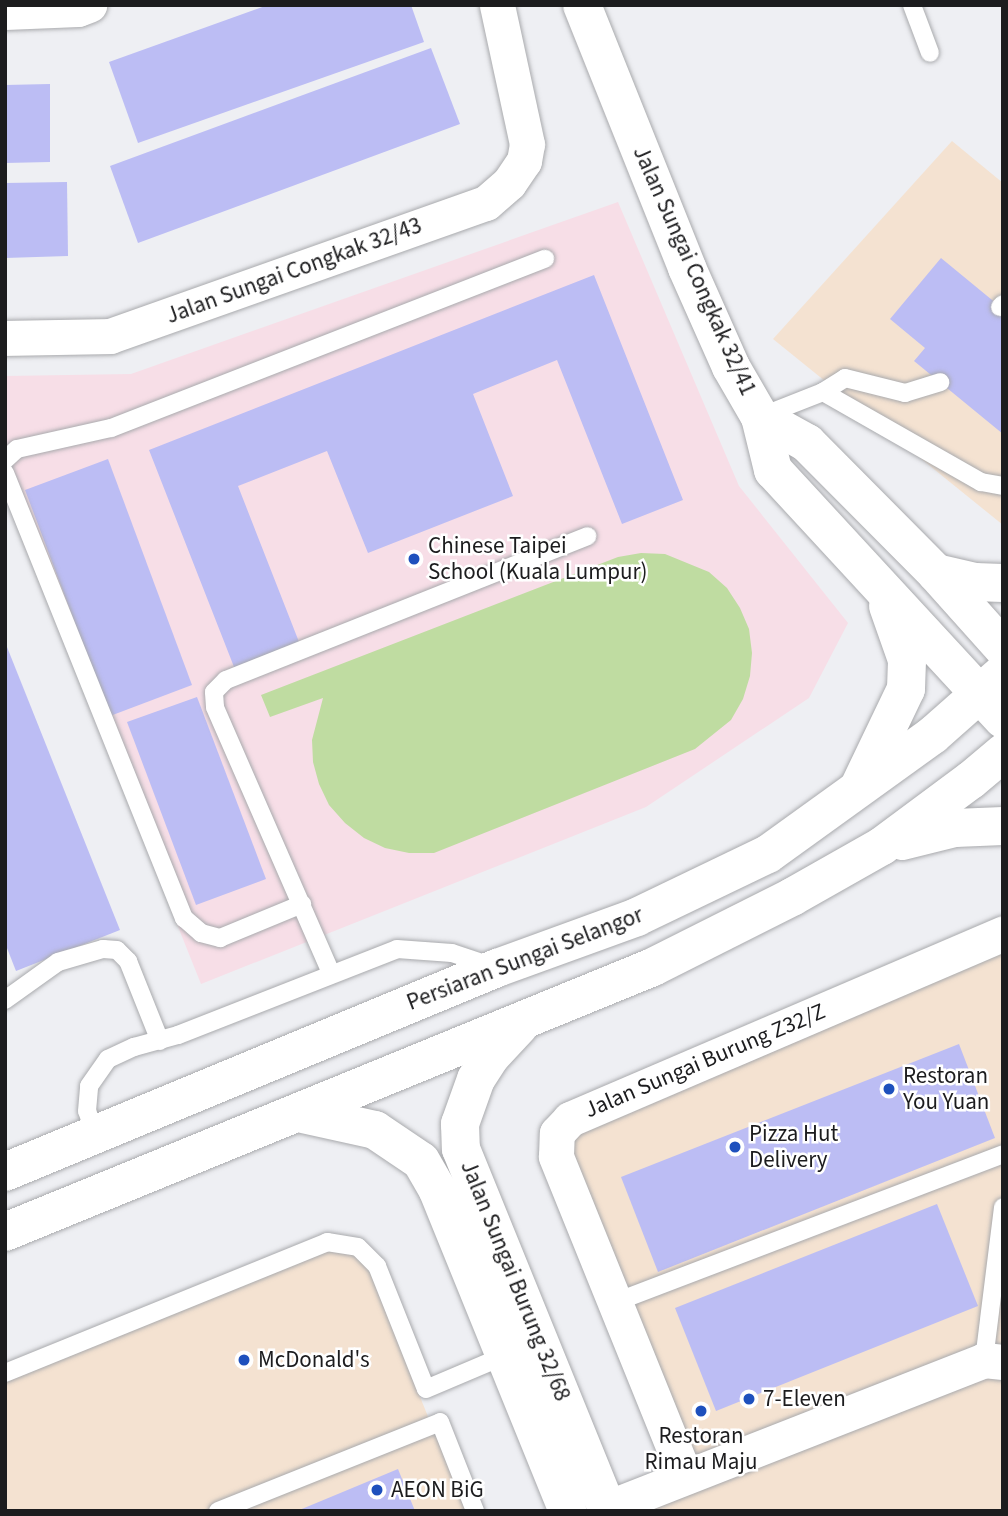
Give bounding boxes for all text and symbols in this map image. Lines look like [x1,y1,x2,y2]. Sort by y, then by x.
street label: Jalan Sungai Congkak 32/41 [626,142,762,400]
street label: Jalan Sungai Congkak 32/43 [162,212,426,330]
place label: Chinese Taipei School (Kuala Lumpur) [428,532,648,586]
marker: Chinese Taipei School (Kuala Lumpur) [406,551,422,567]
street label: Persiaran Sungai Selangor [403,901,647,1017]
street label: Jalan Sungai Burung Z32/Z [581,998,829,1124]
place label: Restoran You Yuan [903,1062,989,1116]
marker: Restoran You Yuan [881,1081,897,1097]
place label: Pizza Hut Delivery [749,1120,838,1174]
marker: Pizza Hut Delivery [727,1139,743,1155]
street label: Jalan Sungai Burung 32/68 [454,1157,576,1405]
place label: McDonald's [258,1346,370,1374]
marker: McDonald's [236,1352,252,1368]
place label: 7-Eleven [763,1385,846,1413]
marker: 7-Eleven [741,1391,757,1407]
marker: Restoran Rimau Maju [693,1403,709,1419]
place label: Restoran Rimau Maju [644,1422,758,1476]
place label: AEON BiG [391,1476,484,1504]
marker: AEON BiG [369,1482,385,1498]

